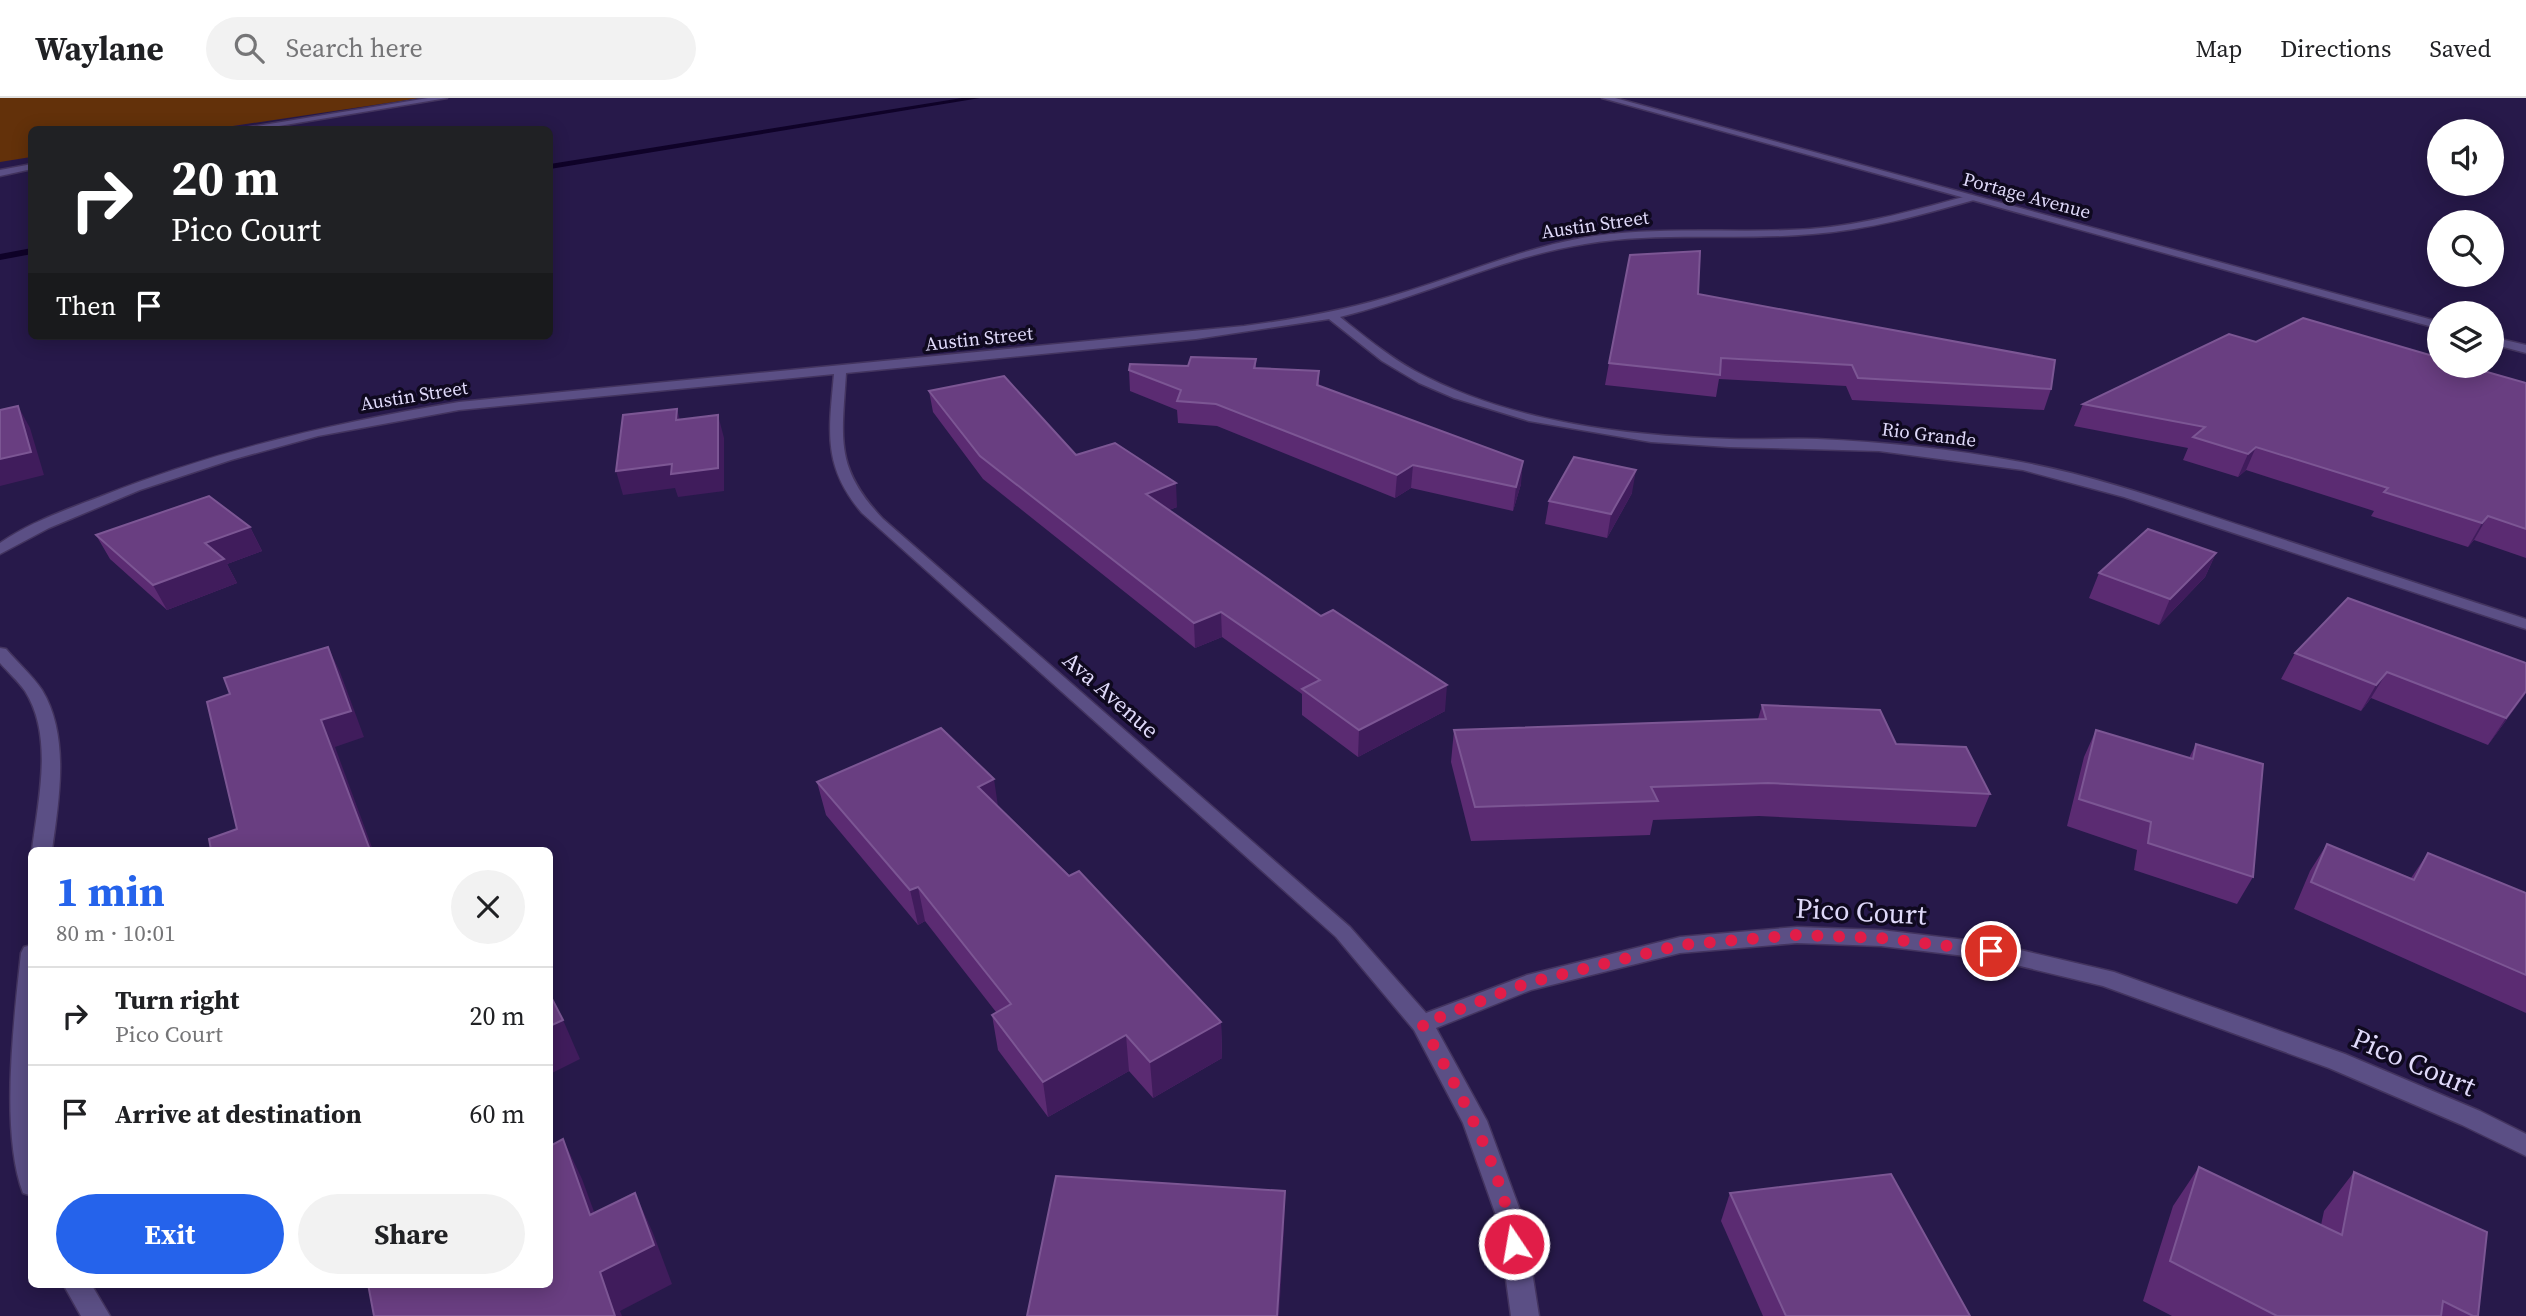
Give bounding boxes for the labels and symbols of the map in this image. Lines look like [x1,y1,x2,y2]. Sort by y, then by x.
street label: Portage Avenue [1960,165,2094,225]
street label: Austin Street [1539,203,1651,244]
street label: Austin Street [924,319,1035,357]
street label: Austin Street [358,374,470,416]
street label: Rio Grande [1880,415,1978,453]
street label: Ava Avenue [1056,644,1166,746]
street label: Pico Court [1794,889,1928,933]
pin [1961,921,2021,981]
street label: Pico Court [2346,1019,2483,1105]
position arrow [1477,1207,1551,1281]

